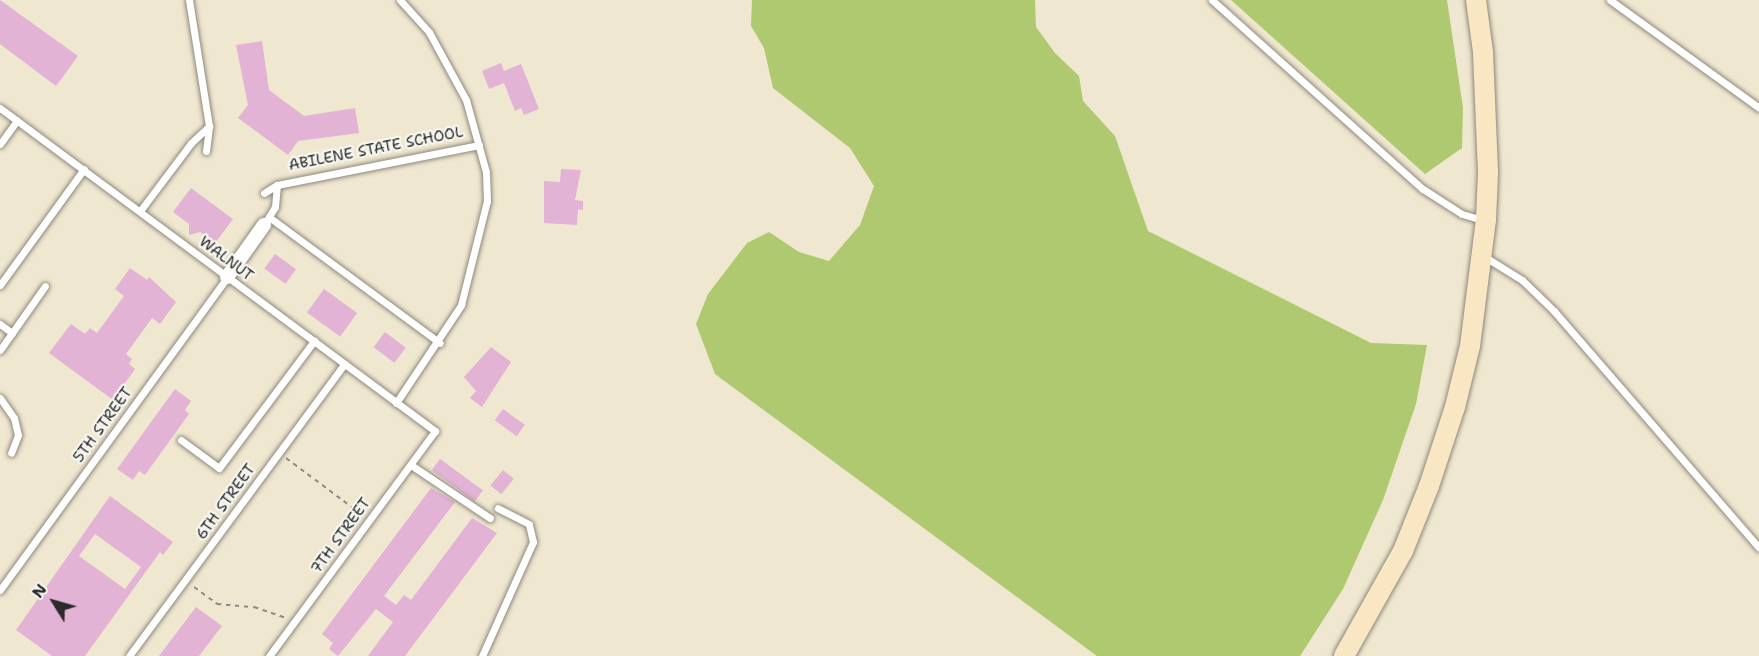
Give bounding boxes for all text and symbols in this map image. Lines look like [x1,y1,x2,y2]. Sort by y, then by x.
street label: ABILENE STATE SCHOOL [287,123,465,175]
street label: WALNUT [195,233,257,285]
street label: 5TH STREET [70,384,136,466]
street label: 6TH STREET [193,461,259,543]
street label: 7TH STREET [307,495,375,577]
north arrow [24,572,84,632]
text: N [27,579,51,602]

